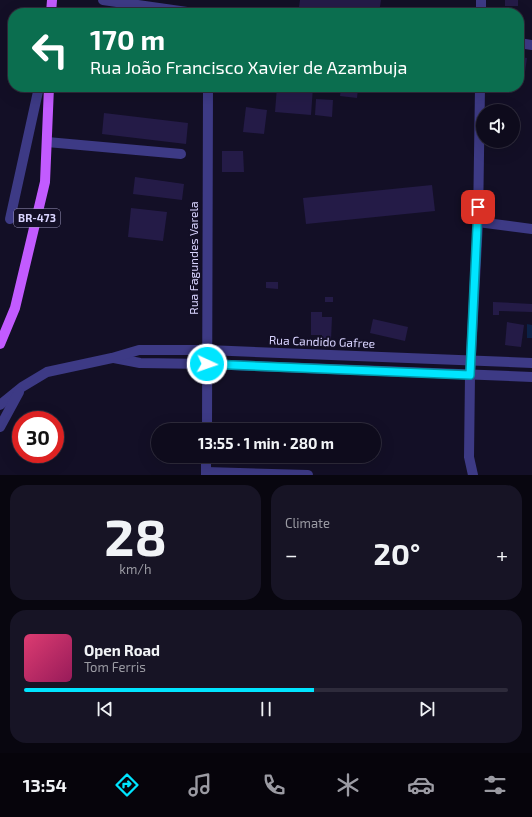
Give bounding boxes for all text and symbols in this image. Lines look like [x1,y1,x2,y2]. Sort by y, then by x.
text: 170 m [90,22,165,56]
icon: left [24,24,76,76]
text: Rua João Francisco Xavier de Azambuja [90,56,407,78]
map controls [476,104,520,148]
button: sound [476,104,520,148]
pin [461,190,495,224]
icon: arrive [467,196,489,218]
street label: Rua Fagundes Varela [186,201,200,315]
road number: BR-473 [14,209,60,227]
street label: Rua Candido Gafree [269,332,375,350]
position arrow [186,343,228,385]
speed limit sign: 30 [12,411,64,463]
text: 13:55 · 1 min · 280 m [198,434,334,452]
text: 28 [104,504,167,566]
text: Climate [285,515,330,531]
text: 20° [374,535,420,571]
text: − [285,541,298,567]
text: + [496,541,508,567]
text: km/h [119,561,152,577]
text: Open Road [84,641,160,659]
text: Tom Ferris [84,659,146,675]
icon: previous [94,698,116,720]
icon: pause [255,698,277,720]
icon: next [416,698,438,720]
icon: directions [113,771,141,799]
icon: music [186,771,214,799]
icon: phone [260,771,288,799]
icon: climate [334,771,362,799]
icon: car [407,771,435,799]
icon: filters [481,771,509,799]
text: 13:54 [23,774,67,796]

